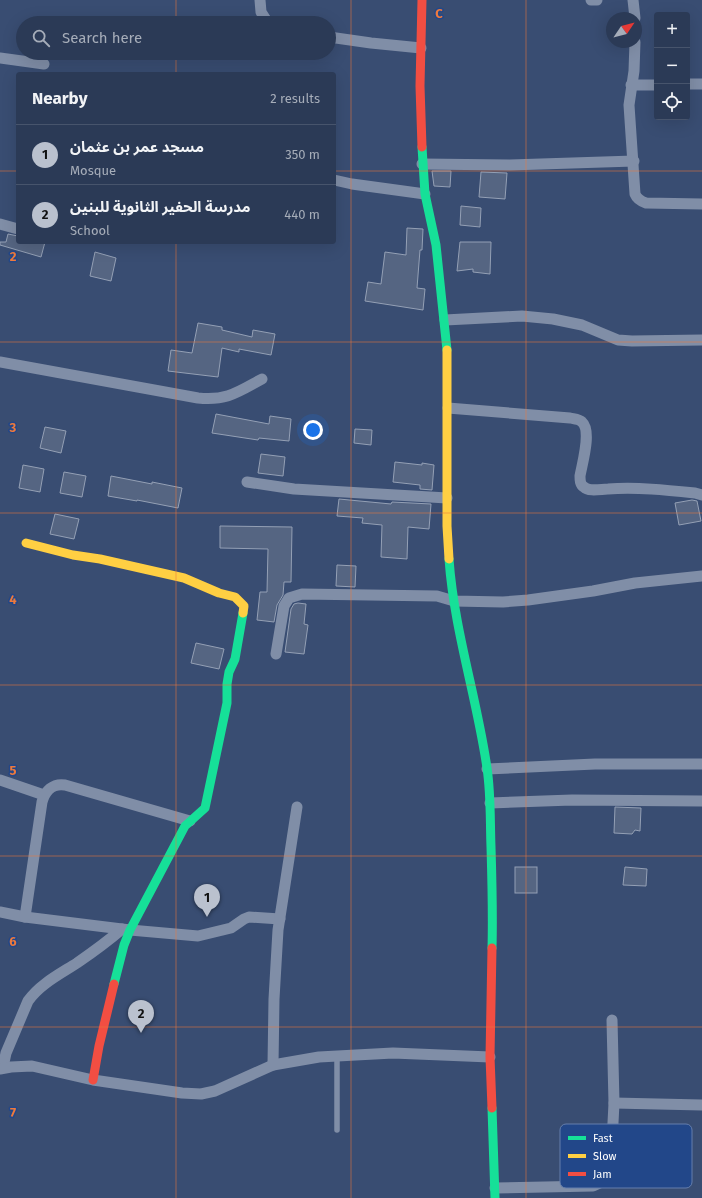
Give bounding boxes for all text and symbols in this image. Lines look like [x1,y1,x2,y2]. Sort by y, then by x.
text: C [435,6,443,21]
north arrow [606,12,642,48]
map controls [654,12,690,120]
button: + [654,12,690,48]
search box [16,16,336,60]
icon: search [30,27,52,49]
text: Search here [62,29,142,47]
button: − [654,48,690,84]
button: locate [654,84,690,120]
text: Nearby [32,88,87,109]
text: 2 results [270,91,320,106]
text: مسجد عمر بن عثمان [70,138,204,156]
text: 1 [42,147,48,162]
text: 350 m [285,147,320,162]
text: Mosque [70,163,116,178]
text: مدرسة الحفير الثانوية للبنين [70,198,251,216]
text: 2 [42,207,48,222]
text: 440 m [284,207,320,222]
text: School [70,223,110,238]
text: 2 [10,249,17,264]
text: 3 [9,420,17,435]
your location [303,420,323,440]
text: 4 [9,592,17,607]
text: 5 [10,763,17,778]
pin: 1 [194,884,220,917]
text: 6 [9,934,17,949]
pin: 2 [128,1000,154,1033]
text: 7 [10,1105,16,1120]
legend [560,1124,692,1188]
text: Fast [593,1132,613,1145]
text: Slow [593,1150,617,1163]
text: Jam [593,1168,612,1181]

